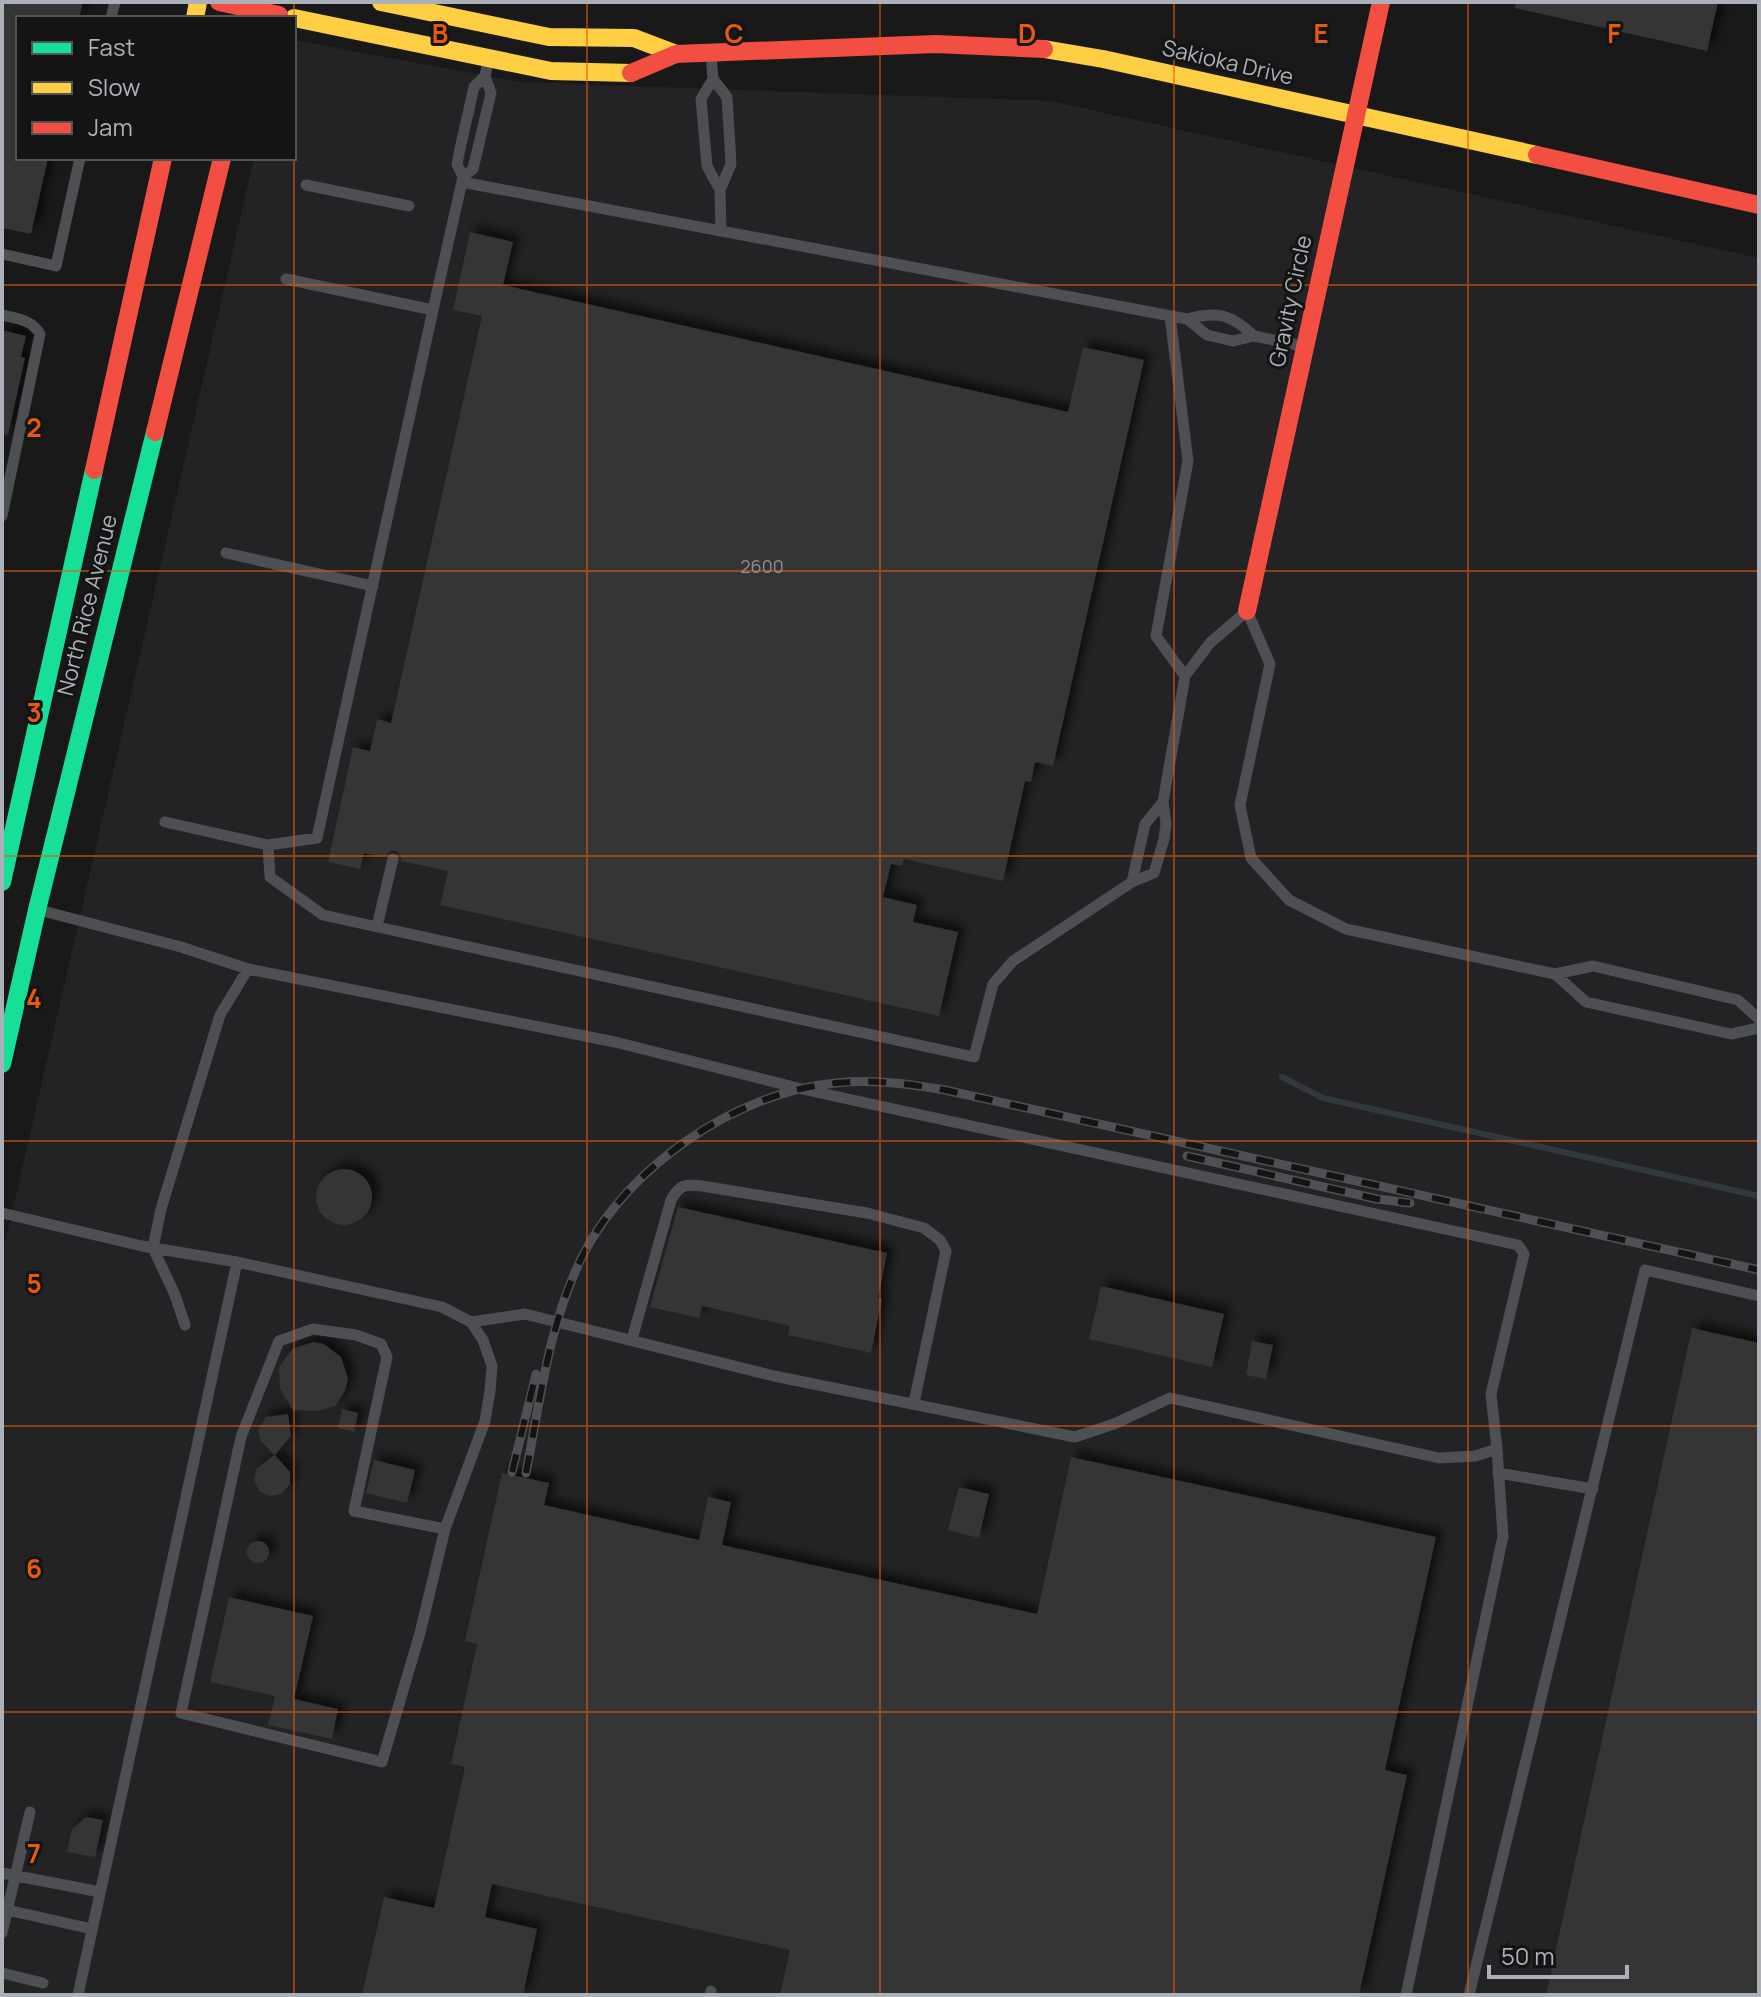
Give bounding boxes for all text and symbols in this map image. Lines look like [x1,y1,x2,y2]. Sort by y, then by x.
text: B [432,15,448,51]
text: C [724,15,744,51]
text: D [1018,15,1036,51]
text: E [1313,15,1329,51]
text: F [1607,15,1621,51]
legend [16,16,296,160]
text: Fast [88,30,135,63]
street label: Sakioka Drive [1159,32,1297,92]
text: Slow [88,70,141,103]
text: Jam [88,110,133,143]
street label: Gravity Circle [1261,232,1319,370]
text: 2 [26,409,42,445]
street label: North Rice Avenue [50,511,124,699]
house number: 2600 [740,554,784,578]
text: 3 [26,694,42,730]
text: 4 [26,980,42,1016]
text: 5 [26,1265,42,1301]
text: 6 [26,1550,42,1586]
text: 7 [27,1835,41,1871]
scale bar [1489,1929,1627,1979]
text: 50 m [1501,1939,1555,1972]

